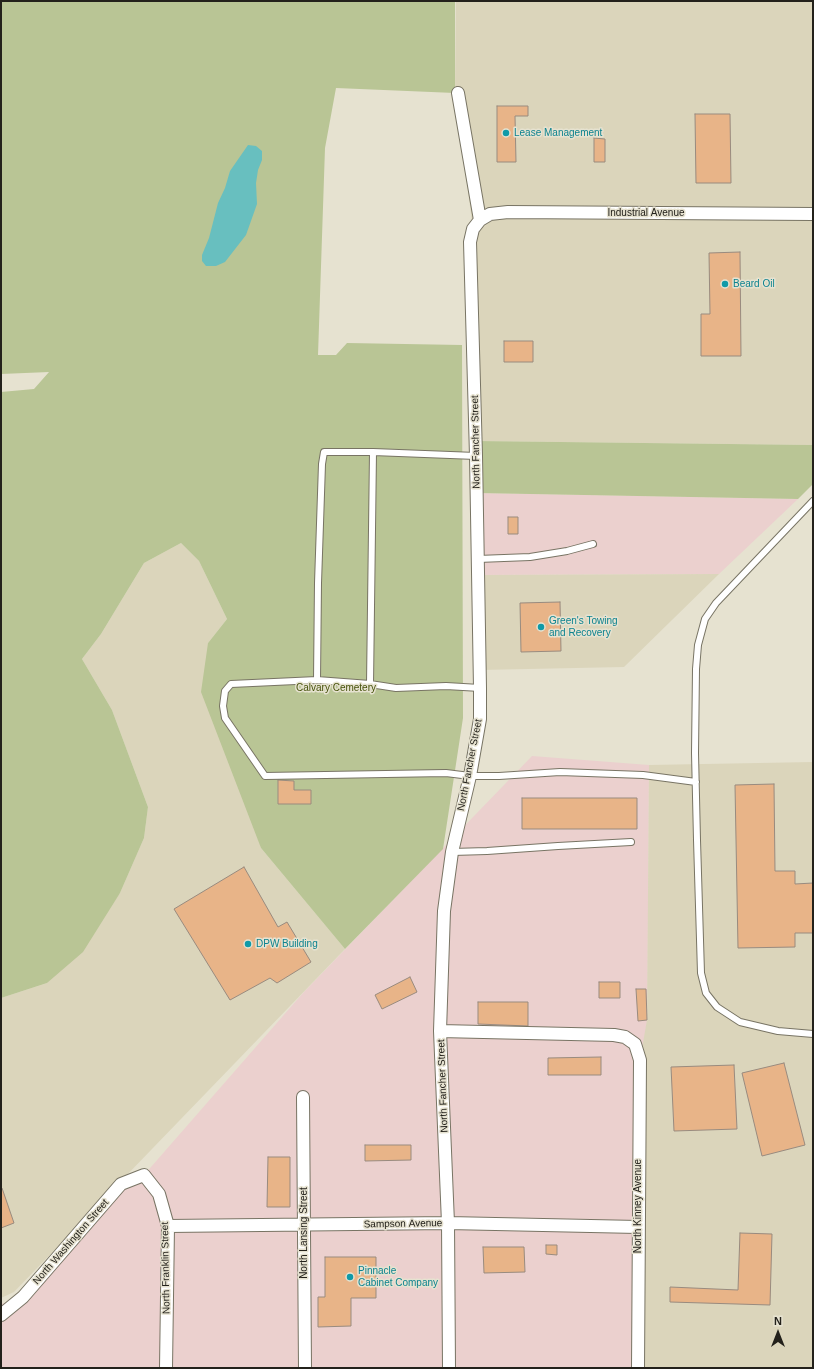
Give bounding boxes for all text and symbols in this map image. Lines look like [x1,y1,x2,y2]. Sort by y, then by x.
place label: Lease Management [514,127,602,139]
marker: Lease Management [501,128,511,138]
street label: Industrial Avenue [607,207,685,219]
place label: Beard Oil [733,278,775,290]
marker: Beard Oil [720,279,730,289]
street label: North Fancher Street [469,395,483,489]
place label: Green's Towing and Recovery [549,615,618,638]
marker: Green's Towing and Recovery [536,622,546,632]
park label: Calvary Cemetery [296,682,376,694]
street label: North Fancher Street [455,718,485,812]
place label: DPW Building [256,938,318,950]
marker: DPW Building [243,939,253,949]
street label: North Fancher Street [435,1039,451,1133]
street label: North Kinney Avenue [632,1159,644,1253]
street label: North Lansing Street [298,1187,310,1279]
street label: North Washington Street [31,1197,111,1287]
street label: Sampson Avenue [364,1217,442,1231]
street label: North Franklin Street [159,1222,173,1314]
place label: Pinnacle Cabinet Company [358,1265,438,1288]
marker: Pinnacle Cabinet Company [345,1272,355,1282]
north arrow [758,1313,798,1353]
text: N [774,1315,782,1327]

